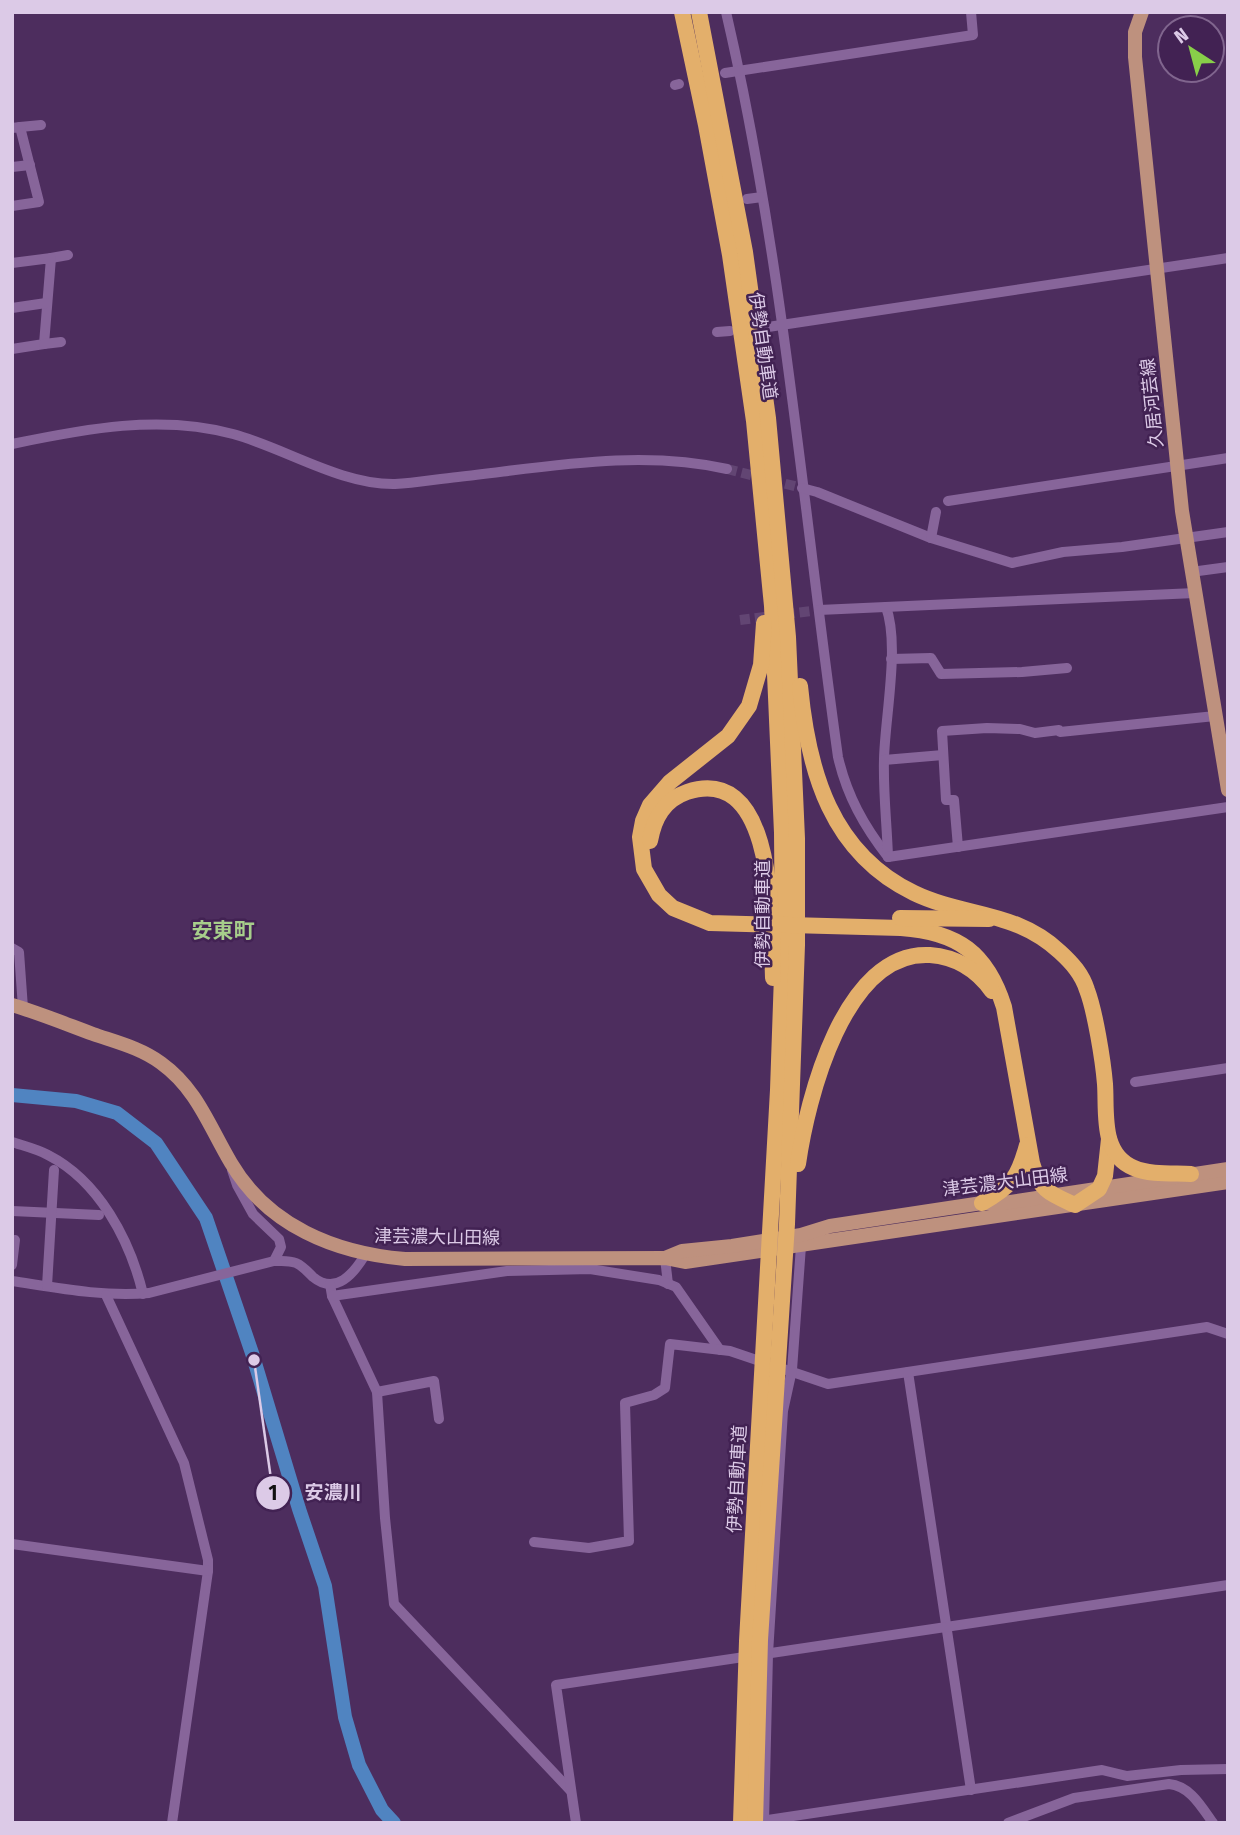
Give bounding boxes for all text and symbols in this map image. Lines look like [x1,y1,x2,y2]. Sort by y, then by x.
north arrow [1156,14,1226,84]
text: N [1170,23,1193,48]
street label: 伊勢自動車道 [745,291,781,401]
street label: 久居河芸線 [1136,357,1168,449]
street label: 伊勢自動車道 [752,860,774,968]
district label: 安東町 [192,918,255,944]
street label: 津芸濃大山田線 [941,1163,1069,1201]
street label: 津芸濃大山田線 [374,1225,500,1249]
street label: 伊勢自動車道 [723,1424,751,1534]
callout: 安濃川 [255,1473,375,1513]
text: 1 [269,1480,277,1506]
text: 安濃川 [304,1481,362,1504]

